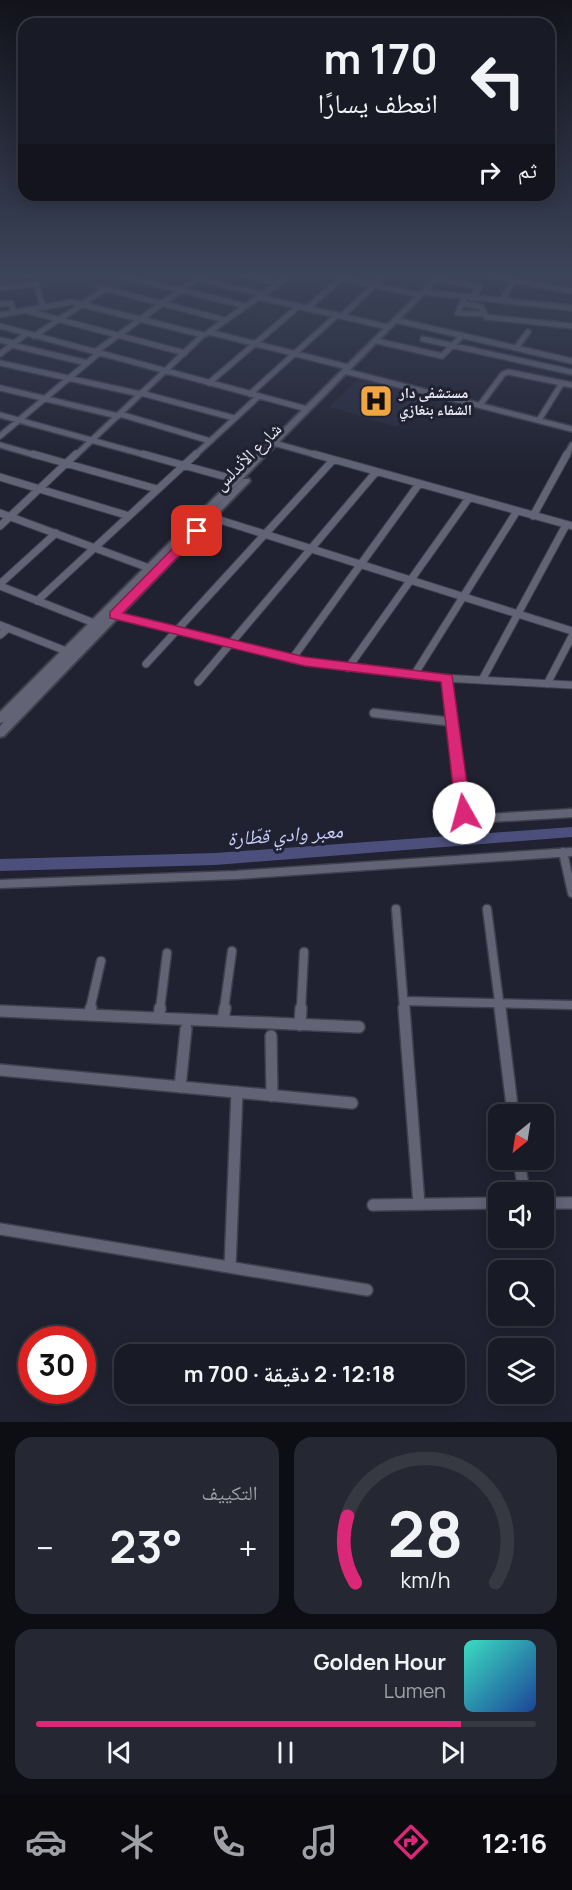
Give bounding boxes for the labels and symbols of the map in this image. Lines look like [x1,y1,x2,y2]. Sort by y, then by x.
place label: مستشفى دار الشفاء بنغازي [398,382,472,421]
hospital icon: مستشفى دار الشفاء بنغازي [358,383,394,419]
street label: شارع الأندلس [208,417,286,495]
pin [171,505,222,556]
position arrow [432,781,496,845]
water label: معبر وادي قطّارة [226,816,344,855]
north arrow [488,1104,554,1170]
speed limit sign: 30 [18,1326,96,1404]

